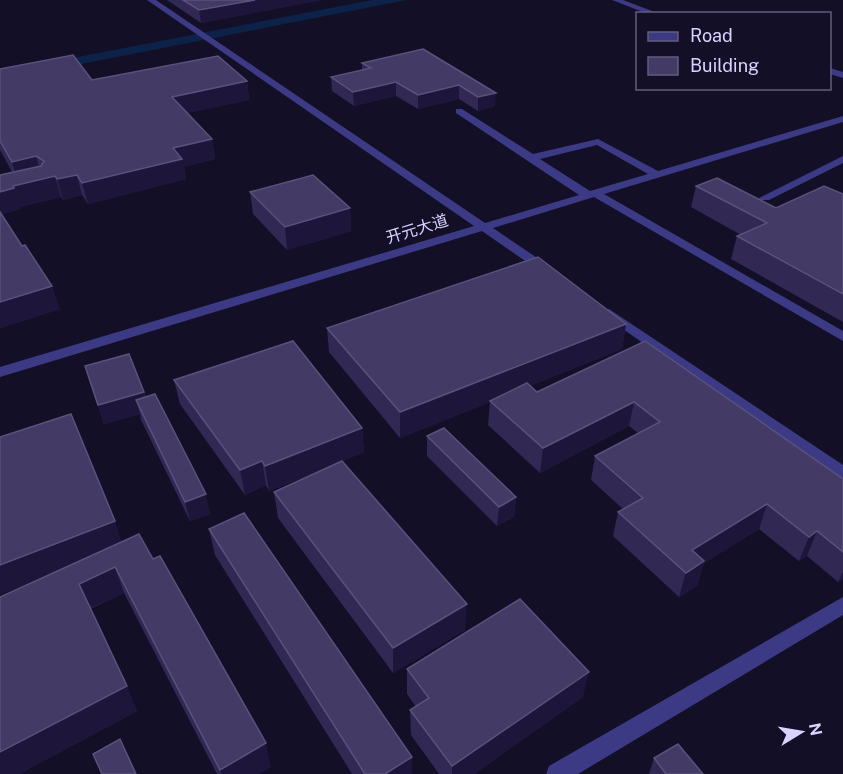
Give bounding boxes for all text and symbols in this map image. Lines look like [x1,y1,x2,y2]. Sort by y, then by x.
legend [636,12,831,90]
text: Road [690,25,733,46]
text: Building [690,55,759,76]
street label: 开元大道 [384,211,450,247]
north arrow [771,702,831,762]
text: N [805,721,826,737]

